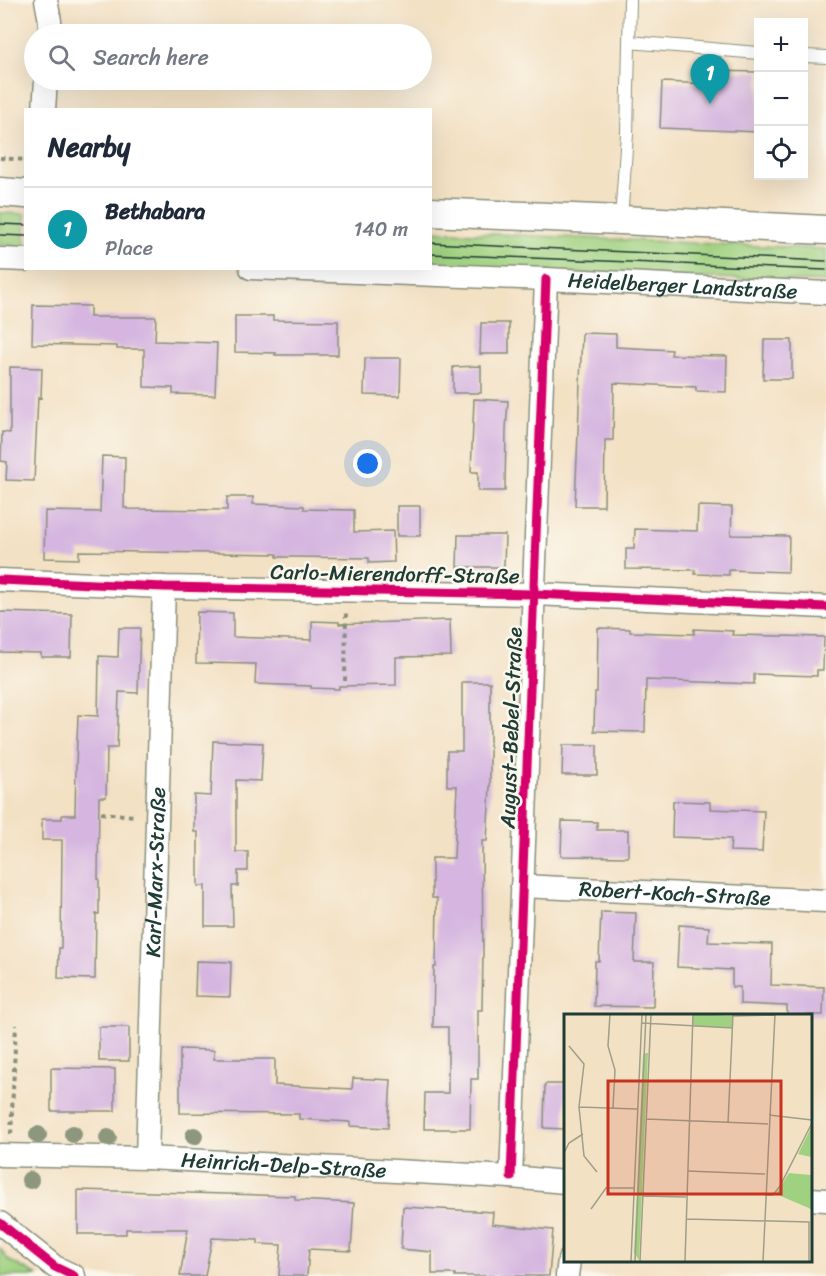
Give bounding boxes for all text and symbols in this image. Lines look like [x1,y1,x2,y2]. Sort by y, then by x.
map controls [754,18,808,180]
button: + [754,18,808,72]
search box [24,24,432,90]
text: Search here [93,38,209,77]
icon: search [45,41,78,74]
pin: 1 [690,54,730,104]
button: − [754,72,808,126]
text: Nearby [48,124,130,170]
button: locate [754,126,808,180]
text: Bethabara [105,192,205,231]
text: 1 [63,212,72,247]
text: 140 m [354,212,408,247]
text: Place [105,231,153,266]
street label: Heidelberger Landstraße [567,261,799,311]
your location [353,449,382,478]
street label: Carlo-Mierendorff-Straße [270,553,520,595]
street label: August-Bebel-Straße [488,627,534,830]
street label: Karl-Marx-Straße [134,786,177,958]
street label: Robert-Koch-Straße [578,870,772,917]
inset map [564,1014,811,1261]
street label: Heinrich-Delp-Straße [180,1141,388,1189]

